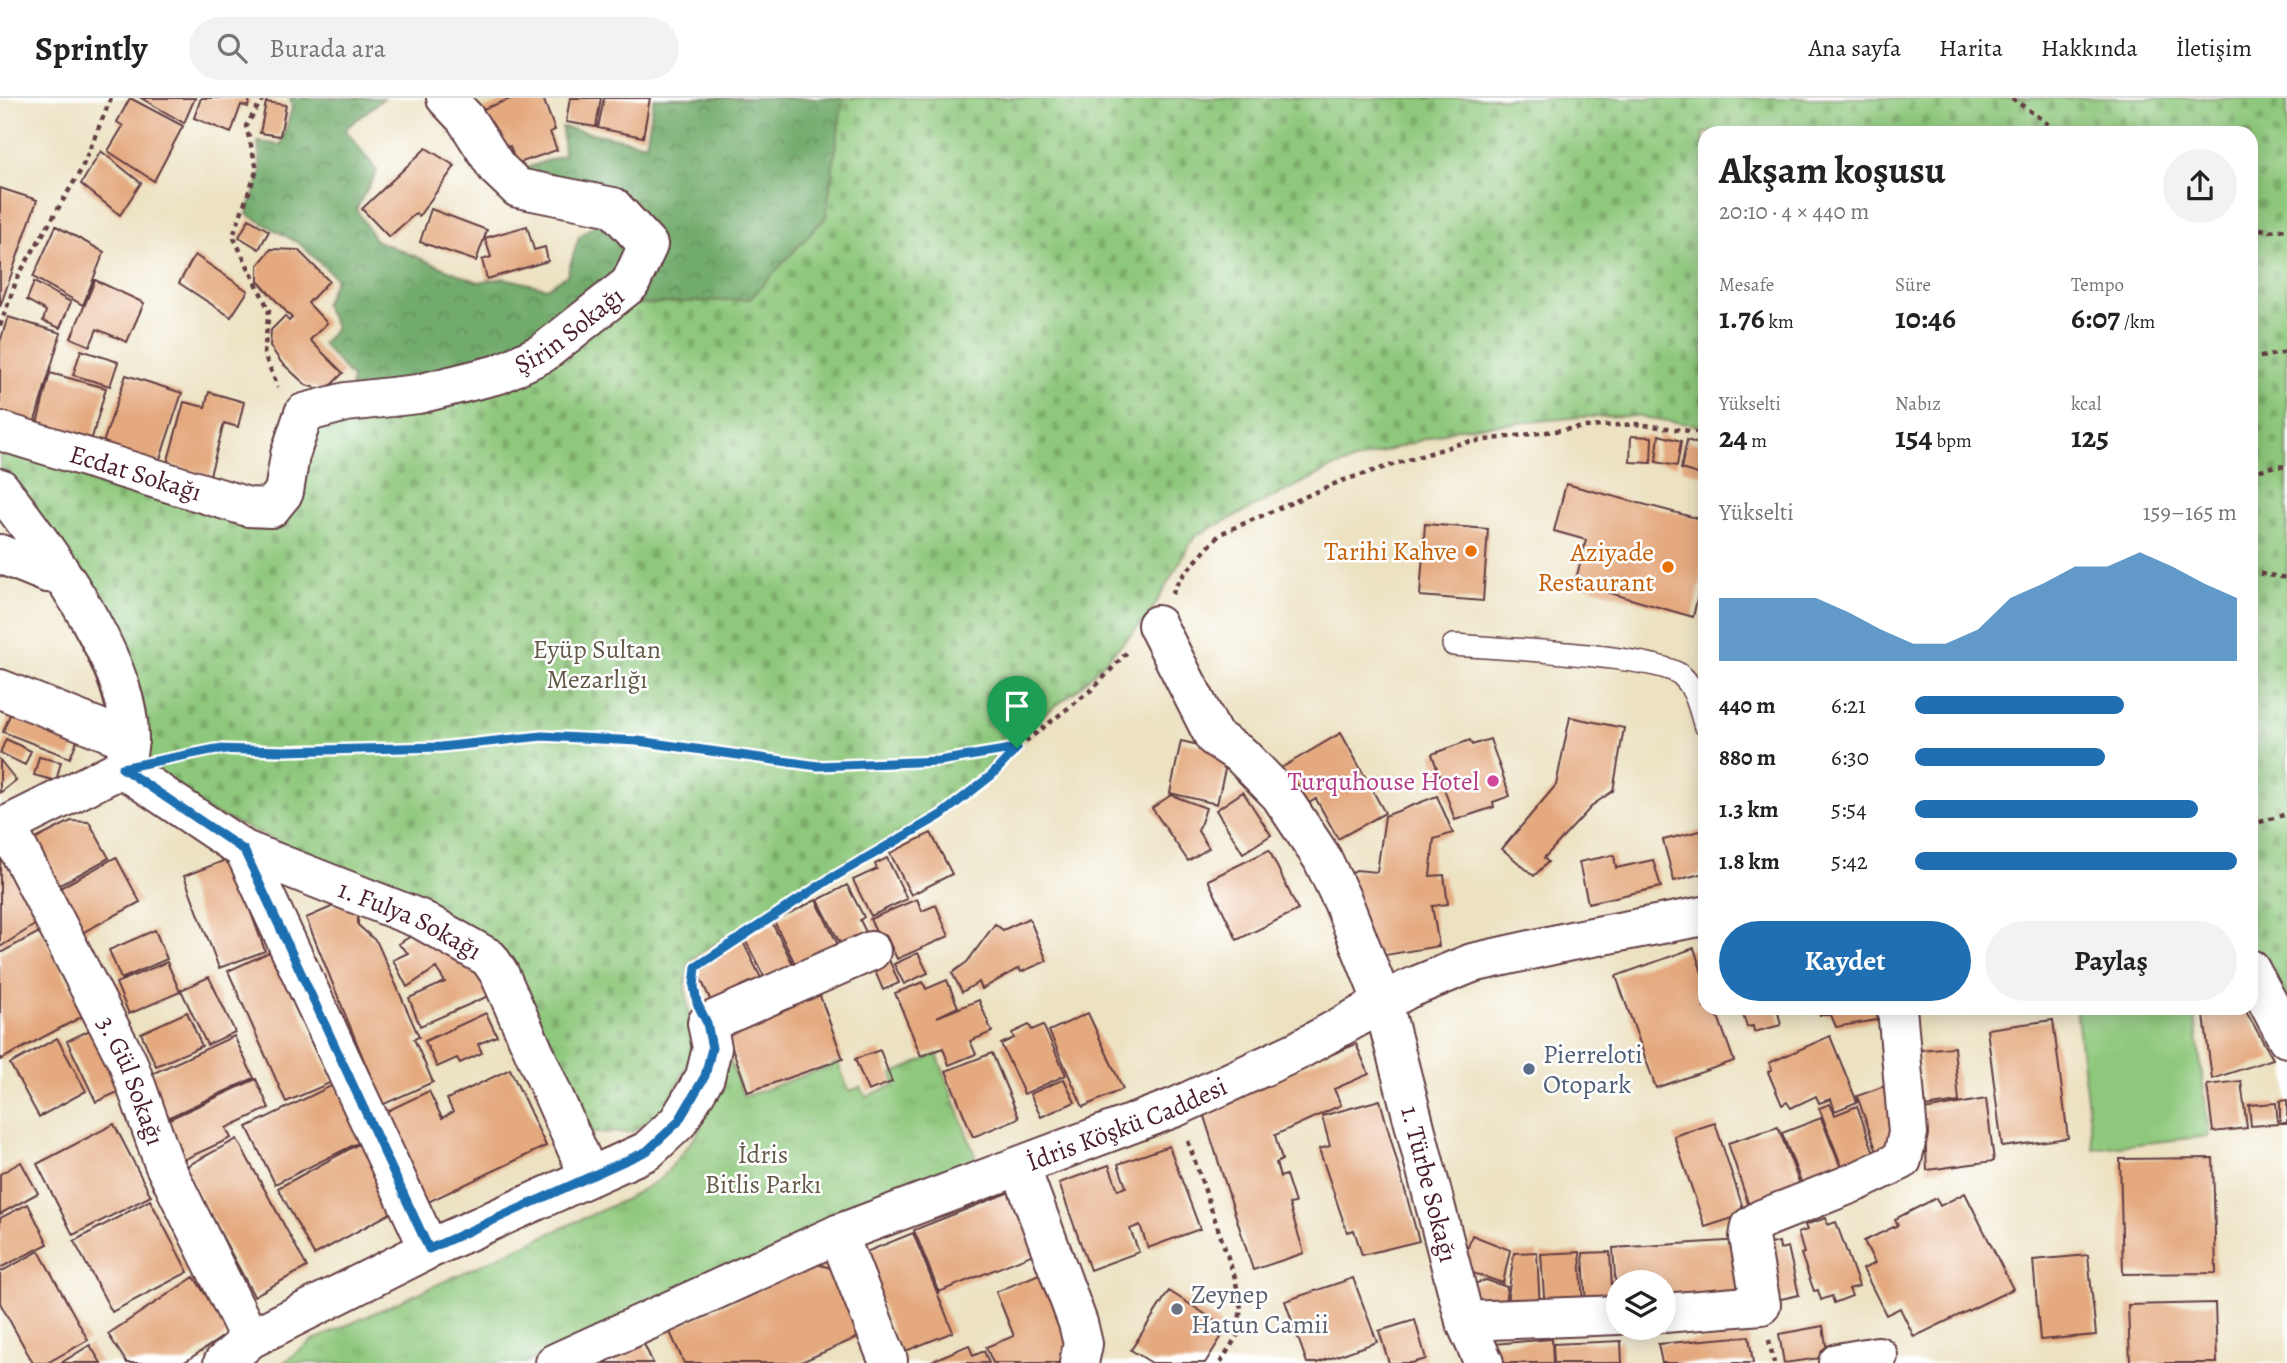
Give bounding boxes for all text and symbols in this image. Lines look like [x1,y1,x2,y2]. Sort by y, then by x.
search box [189,17,679,80]
text: Sprintly [35,26,147,71]
icon: search [213,29,251,67]
text: Burada ara [269,31,386,66]
text: Ana sayfa [1809,32,1901,64]
text: Harita [1939,32,2003,64]
text: Hakkında [2041,32,2138,64]
text: İletişim [2176,32,2252,64]
text: Akşam koşusu [1719,144,1946,196]
button: share [2163,149,2237,223]
text: 20:10 · 4 × 440 m [1719,196,1869,227]
text: Mesafe [1719,272,1774,298]
text: Süre [1895,272,1931,298]
text: Tempo [2071,272,2124,298]
street label: Şirin Sokağı [508,278,631,382]
text: 1.76 [1719,298,1765,338]
text: 10:46 [1895,298,1956,338]
text: 6:07 [2071,298,2120,338]
text: km [1765,309,1794,335]
text: /km [2120,309,2155,335]
text: Yükselti [1719,391,1781,417]
text: Nabız [1895,391,1941,417]
text: kcal [2071,391,2101,417]
text: 24 [1719,417,1748,457]
text: 154 [1895,417,1933,457]
text: 125 [2071,417,2109,457]
text: m [1748,428,1767,454]
text: bpm [1933,428,1972,454]
street label: Ecdat Sokağı [65,436,206,509]
text: Yükselti [1719,497,1794,528]
text: 159–165 m [2143,497,2237,528]
place label: Tarihi Kahve [1324,534,1457,569]
place label: Aziyade Restaurant [1537,535,1654,600]
marker: Tarihi Kahve [1463,543,1479,559]
marker: Aziyade Restaurant [1660,559,1676,575]
park label: Eyüp Sultan Mezarlığı [533,632,661,697]
pin [987,676,1047,748]
icon: arrive [998,687,1036,725]
text: 440 m [1719,690,1775,721]
text: 6:21 [1831,690,1866,721]
text: 880 m [1719,742,1776,773]
text: 6:30 [1831,742,1869,773]
place label: Turquhouse Hotel [1288,764,1479,799]
marker: Turquhouse Hotel [1485,773,1501,789]
text: 1.3 km [1719,794,1779,825]
text: 5:54 [1831,794,1867,825]
text: 1.8 km [1719,846,1780,877]
text: 5:42 [1831,846,1868,877]
street label: 1. Fulya Sokağı [333,871,488,968]
button: Kaydet [1719,921,1971,1001]
button: Paylaş [1985,921,2237,1001]
street label: 3. Gül Sokağı [89,1010,173,1150]
place label: Pierreloti Otopark [1543,1037,1643,1102]
marker: Pierreloti Otopark [1521,1061,1537,1077]
street label: İdris Köşkü Caddesi [1022,1068,1233,1179]
street label: 1. Türbe Sokağı [1393,1102,1467,1266]
park label: İdris Bitlis Parkı [705,1137,821,1202]
map controls [1606,1270,1676,1340]
button: layers [1606,1270,1676,1340]
place label: Zeynep Hatun Camii [1191,1277,1329,1342]
marker: Zeynep Hatun Camii [1169,1301,1185,1317]

